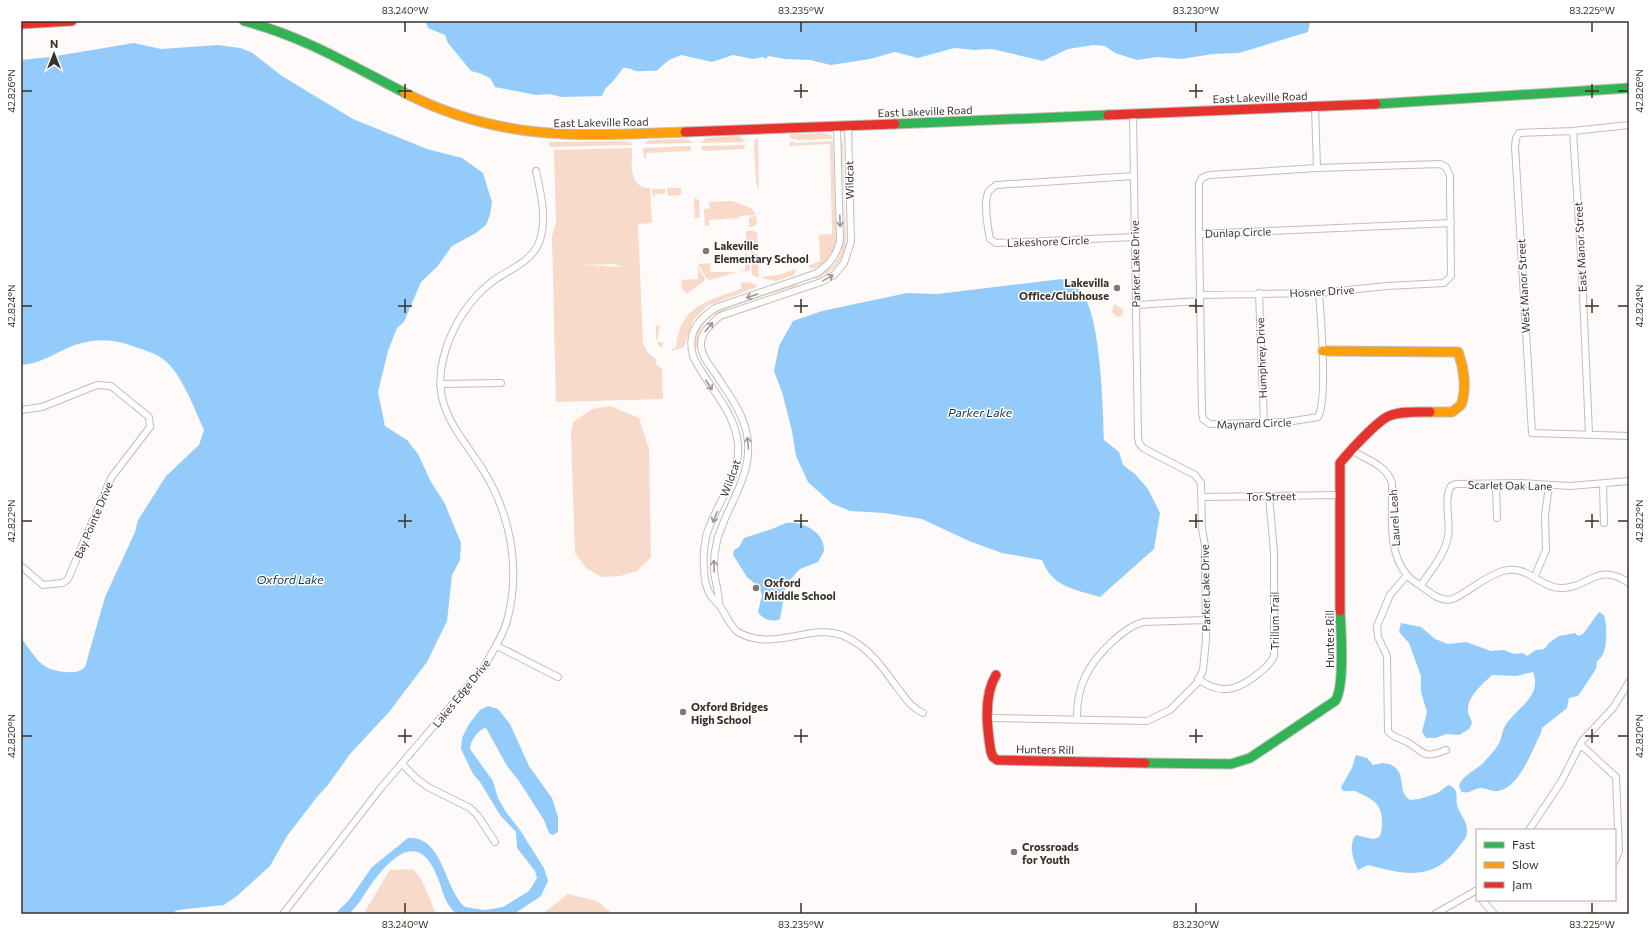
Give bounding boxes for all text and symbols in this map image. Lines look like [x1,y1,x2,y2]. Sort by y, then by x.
text: 83.240°W [382,4,428,16]
text: 83.235°W [778,4,824,16]
text: 83.230°W [1173,4,1219,16]
text: 83.225°W [1569,4,1615,16]
north arrow [34,34,74,74]
text: N [50,37,58,50]
text: 42.826°N [5,69,17,113]
text: 42.826°N [1633,69,1645,113]
street label: East Lakeville Road [1212,89,1308,105]
street label: East Lakeville Road [877,103,973,119]
street label: East Lakeville Road [553,115,649,129]
street label: Wildcat [842,160,856,200]
street label: East Manor Street [1571,201,1589,293]
one-way arrow [836,214,843,227]
street label: Parker Lake Drive [1128,220,1142,308]
street label: Dunlap Circle [1205,224,1272,240]
street label: Lakeshore Circle [1007,233,1089,249]
street label: West Manor Street [1514,238,1532,334]
place label: Lakeville Elementary School [714,239,809,265]
marker: Lakeville Elementary School [701,246,711,256]
one-way arrow [822,274,834,281]
place label: Lakevilla Office/Clubhouse [1019,276,1109,302]
marker: Lakevilla Office/Clubhouse [1112,283,1122,293]
street label: Hosner Drive [1289,283,1355,299]
text: 42.824°N [5,284,17,328]
text: 42.824°N [1633,284,1645,328]
one-way arrow [746,292,758,300]
street label: Humphrey Drive [1253,317,1269,399]
one-way arrow [705,322,714,332]
one-way arrow [705,379,714,390]
water label: Parker Lake [948,405,1013,419]
street label: Maynard Circle [1216,415,1292,431]
one-way arrow [745,437,752,450]
street label: Wildcat [717,457,743,499]
street label: Scarlet Oak Lane [1468,478,1552,492]
street label: Bay Pointe Drive [71,480,115,560]
street label: Tor Street [1246,489,1297,503]
street label: Laurel Leah [1386,489,1402,547]
text: 42.822°N [5,499,17,543]
text: 42.822°N [1633,499,1645,543]
one-way arrow [710,510,718,522]
street label: Parker Lake Drive [1198,544,1212,632]
one-way arrow [711,560,718,573]
water label: Oxford Lake [256,572,324,586]
place label: Oxford Middle School [764,576,836,602]
marker: Oxford Middle School [751,583,761,593]
street label: Trillum Trail [1268,592,1281,650]
street label: Hunters Rill [1323,610,1336,668]
street label: Lakes Edge Drive [430,656,493,730]
place label: Oxford Bridges High School [691,700,768,726]
marker: Oxford Bridges High School [678,707,688,717]
text: 42.820°N [5,714,17,758]
text: 42.820°N [1633,714,1645,758]
street label: Hunters Rill [1016,742,1074,756]
legend [1476,829,1616,901]
text: Fast [1512,837,1535,851]
place label: Crossroads for Youth [1022,840,1079,866]
marker: Crossroads for Youth [1009,847,1019,857]
text: Slow [1512,857,1539,871]
text: Jam [1512,877,1532,892]
text: 83.240°W [382,918,428,930]
text: 83.235°W [778,918,824,930]
text: 83.230°W [1173,918,1219,930]
text: 83.225°W [1569,918,1615,930]

